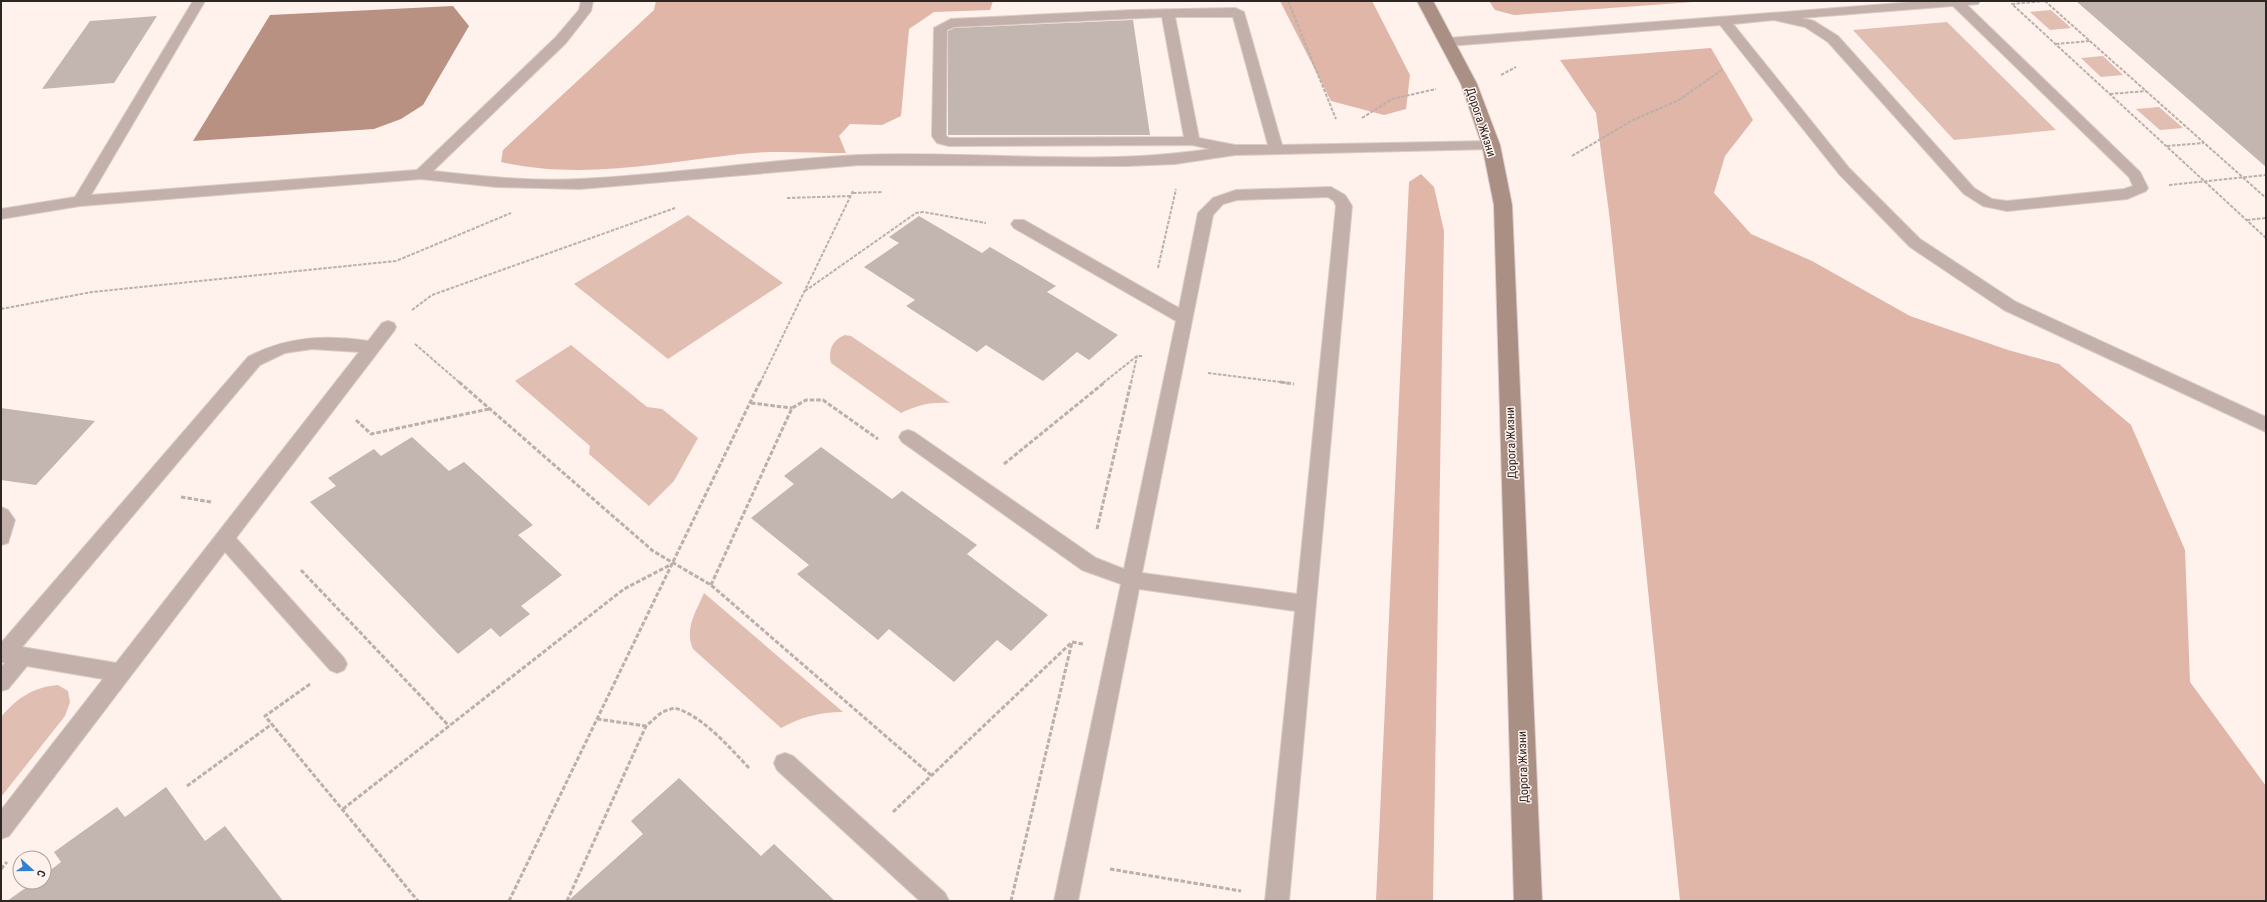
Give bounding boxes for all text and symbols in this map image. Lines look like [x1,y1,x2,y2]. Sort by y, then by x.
street label: Дорога Жизни [1463,86,1499,158]
street label: Дорога Жизни [1503,407,1519,479]
street label: Дорога Жизни [1515,731,1531,803]
north arrow [12,850,52,890]
text: С [34,868,48,879]

